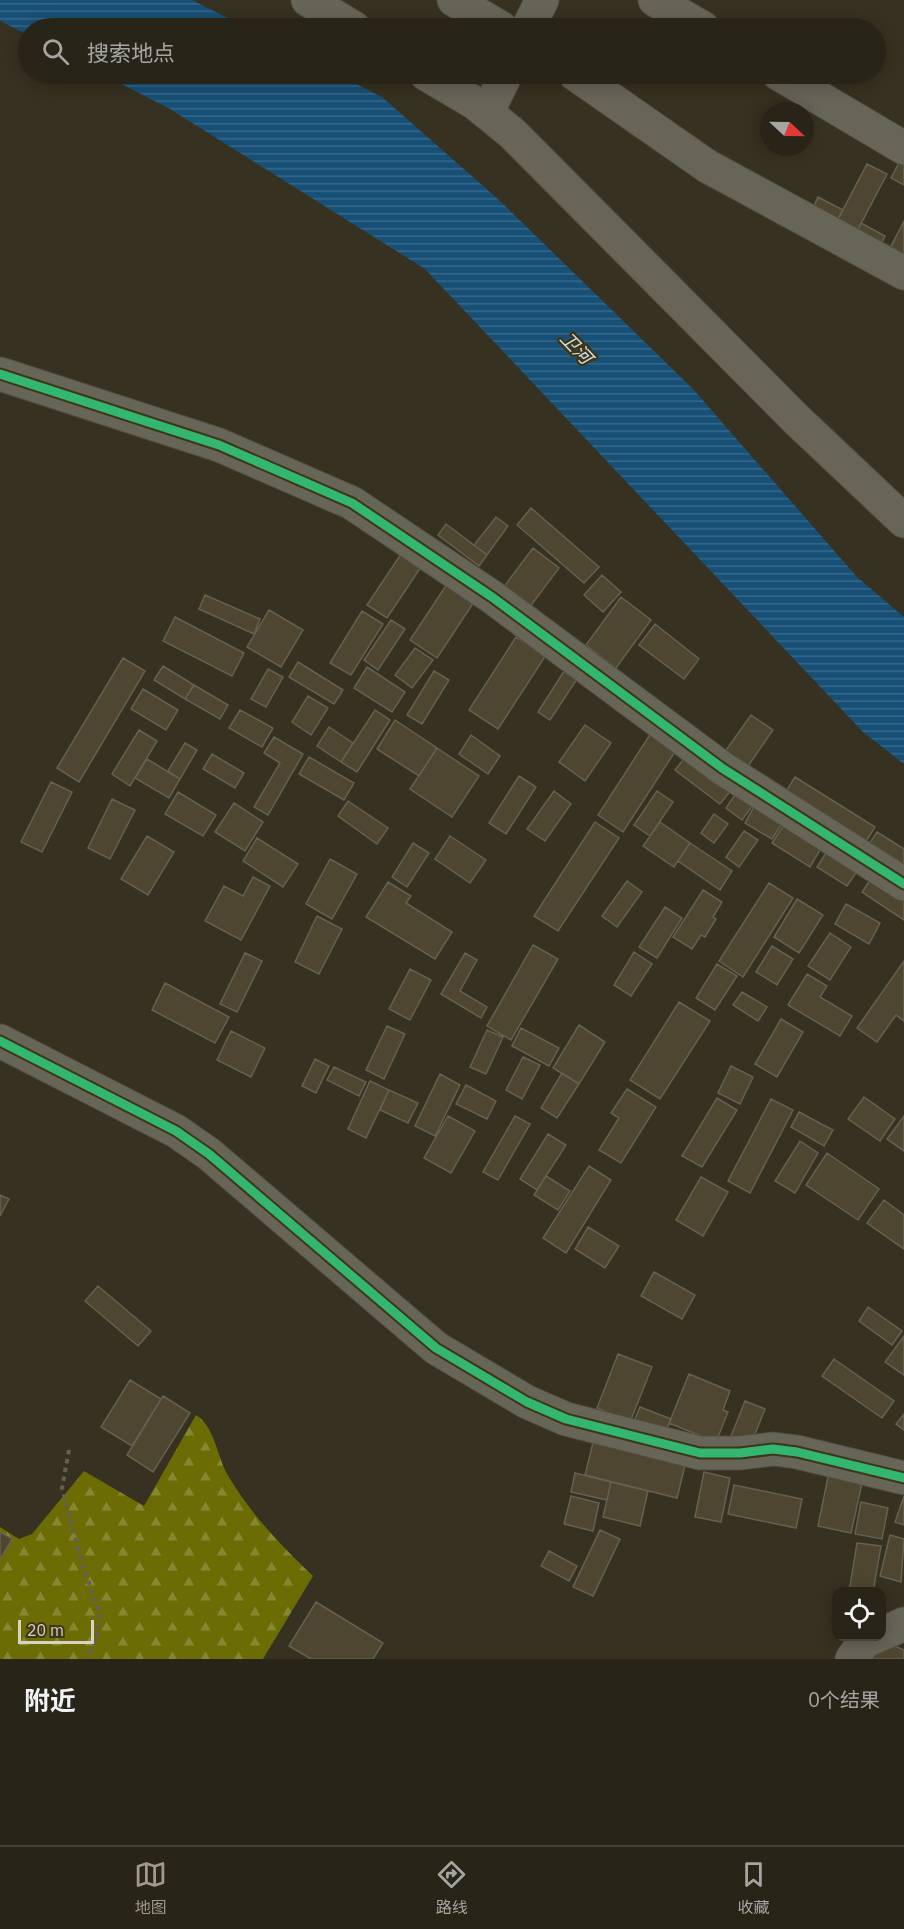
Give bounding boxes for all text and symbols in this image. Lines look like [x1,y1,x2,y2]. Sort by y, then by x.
search box [18,18,886,84]
icon: search [39,35,72,68]
text: 搜索地点 [87,38,175,67]
north arrow [760,102,814,156]
water label: 卫河 [556,327,599,371]
map controls [832,1587,886,1641]
button: locate [832,1587,886,1641]
scale bar [18,1617,94,1644]
text: 20 m [27,1620,64,1640]
text: 附近 [24,1683,76,1717]
text: 0个结果 [808,1686,880,1713]
tab: 地图 [134,1858,167,1918]
tab: 路线 [435,1858,468,1918]
tab: 收藏 [737,1858,770,1918]

